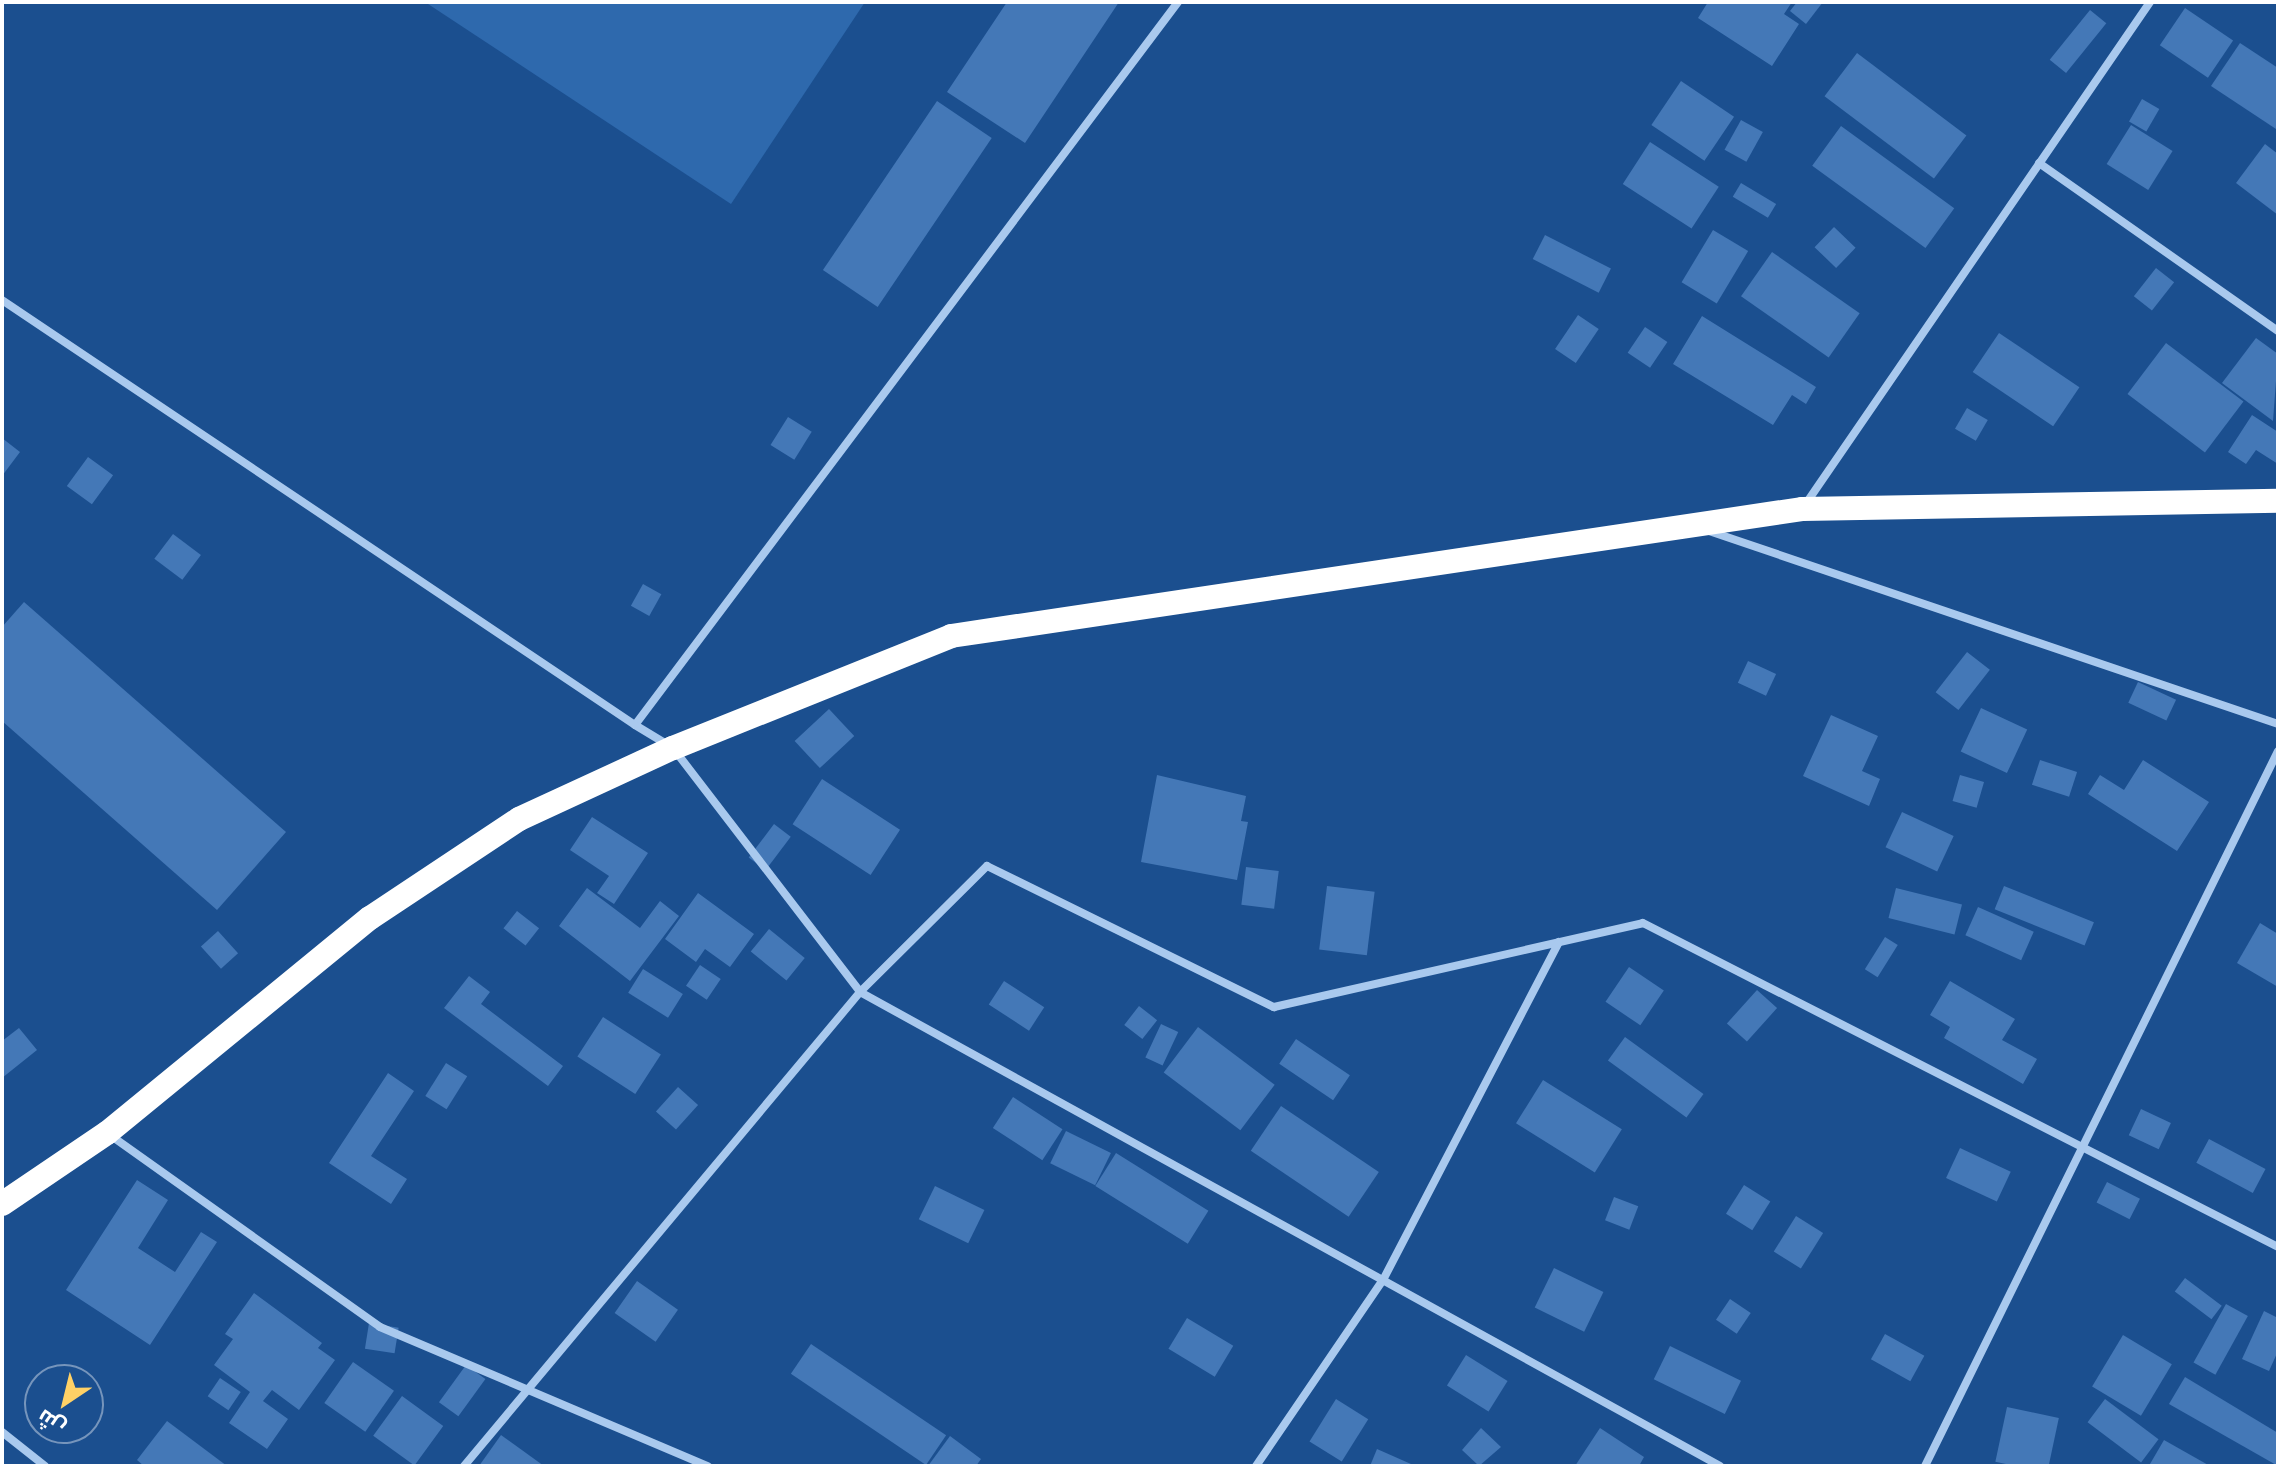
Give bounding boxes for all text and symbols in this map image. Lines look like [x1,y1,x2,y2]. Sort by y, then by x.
north arrow [24,1364,104,1444]
text: ش [32,1403,70,1442]

